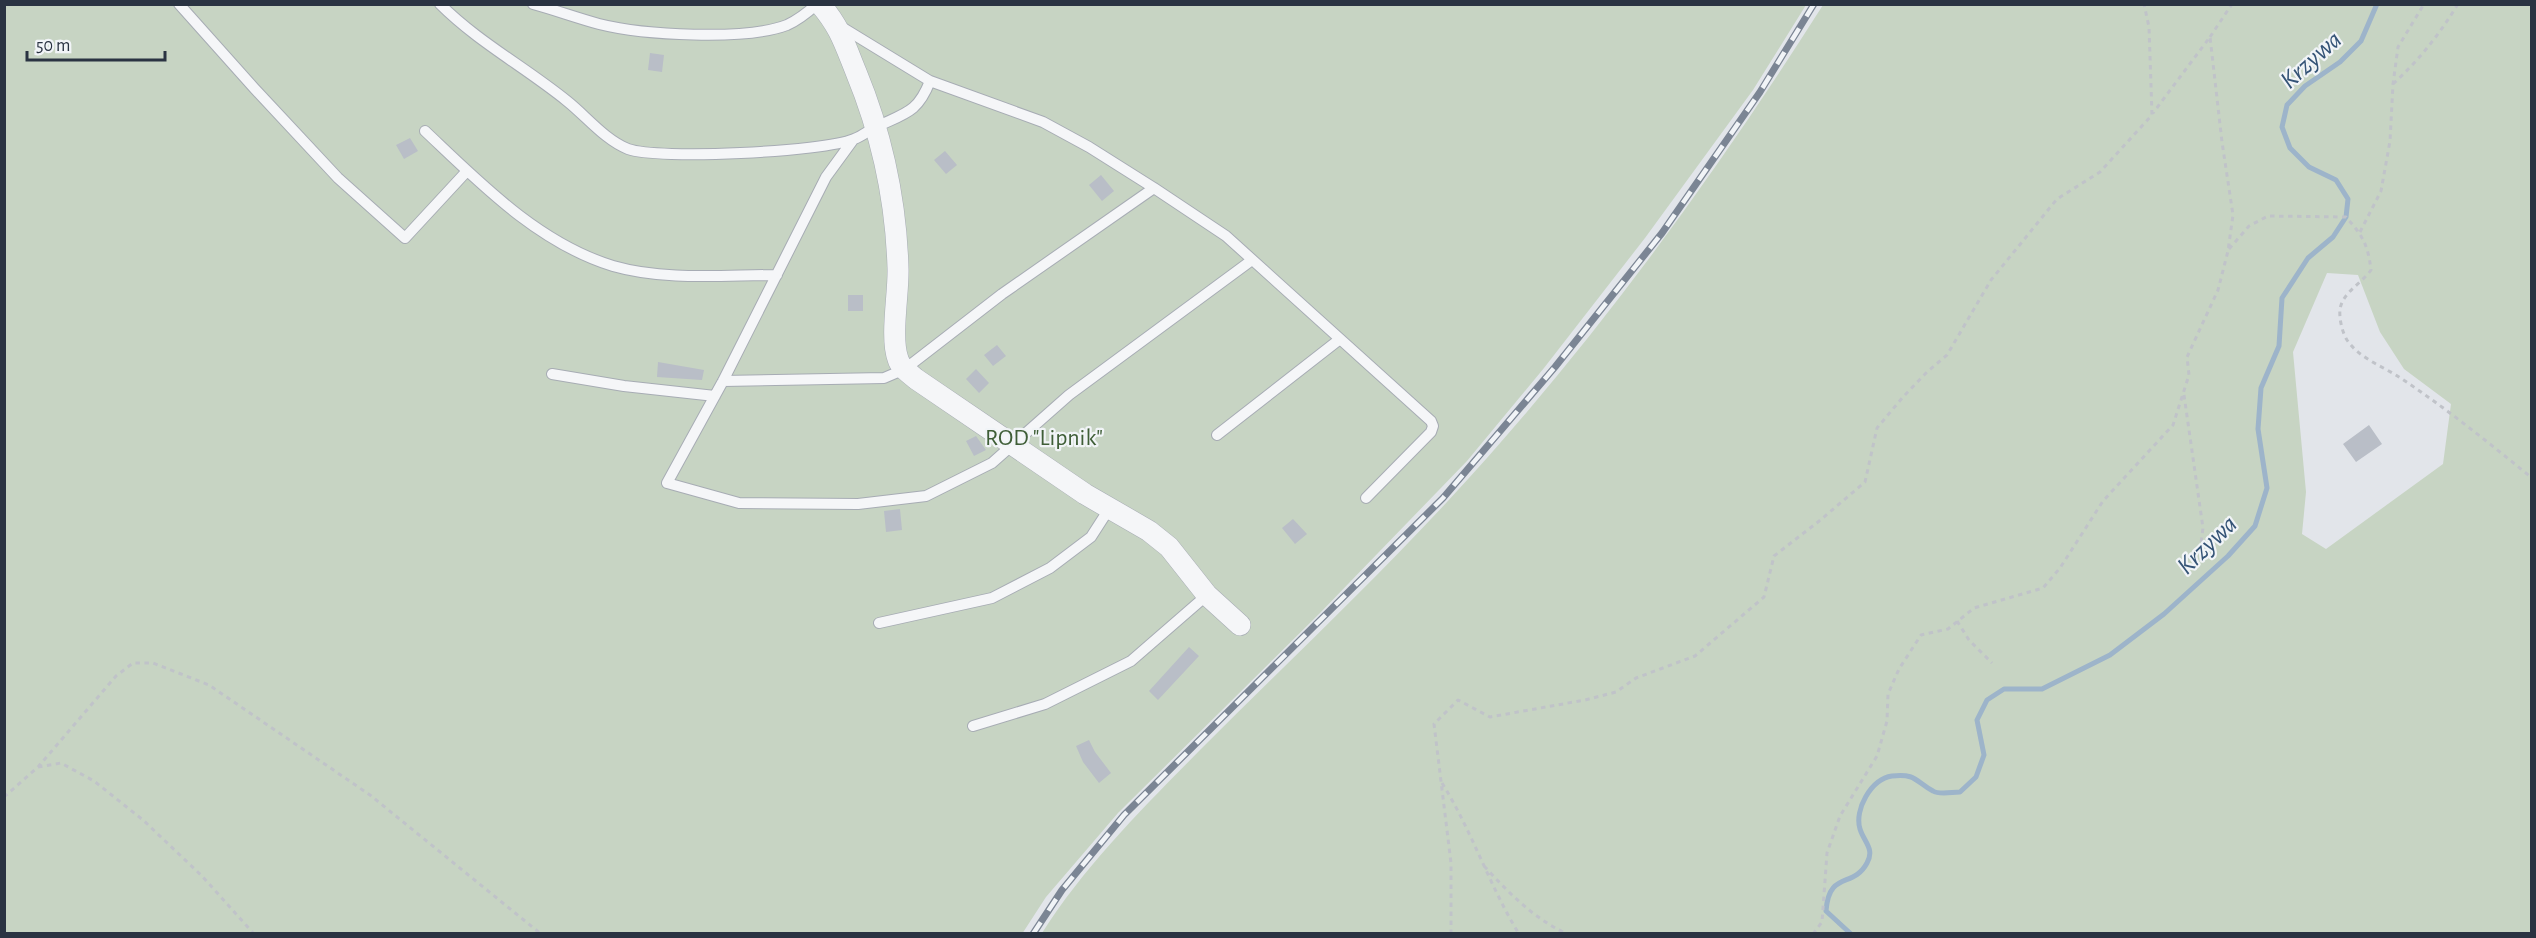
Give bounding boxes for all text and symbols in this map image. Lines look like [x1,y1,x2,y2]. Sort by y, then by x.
scale bar [27,24,165,62]
water label: Krzywa [2276,26,2346,94]
text: 50 m [36,37,70,55]
park label: ROD "Lipnik" [985,426,1103,450]
water label: Krzywa [2172,511,2242,579]

